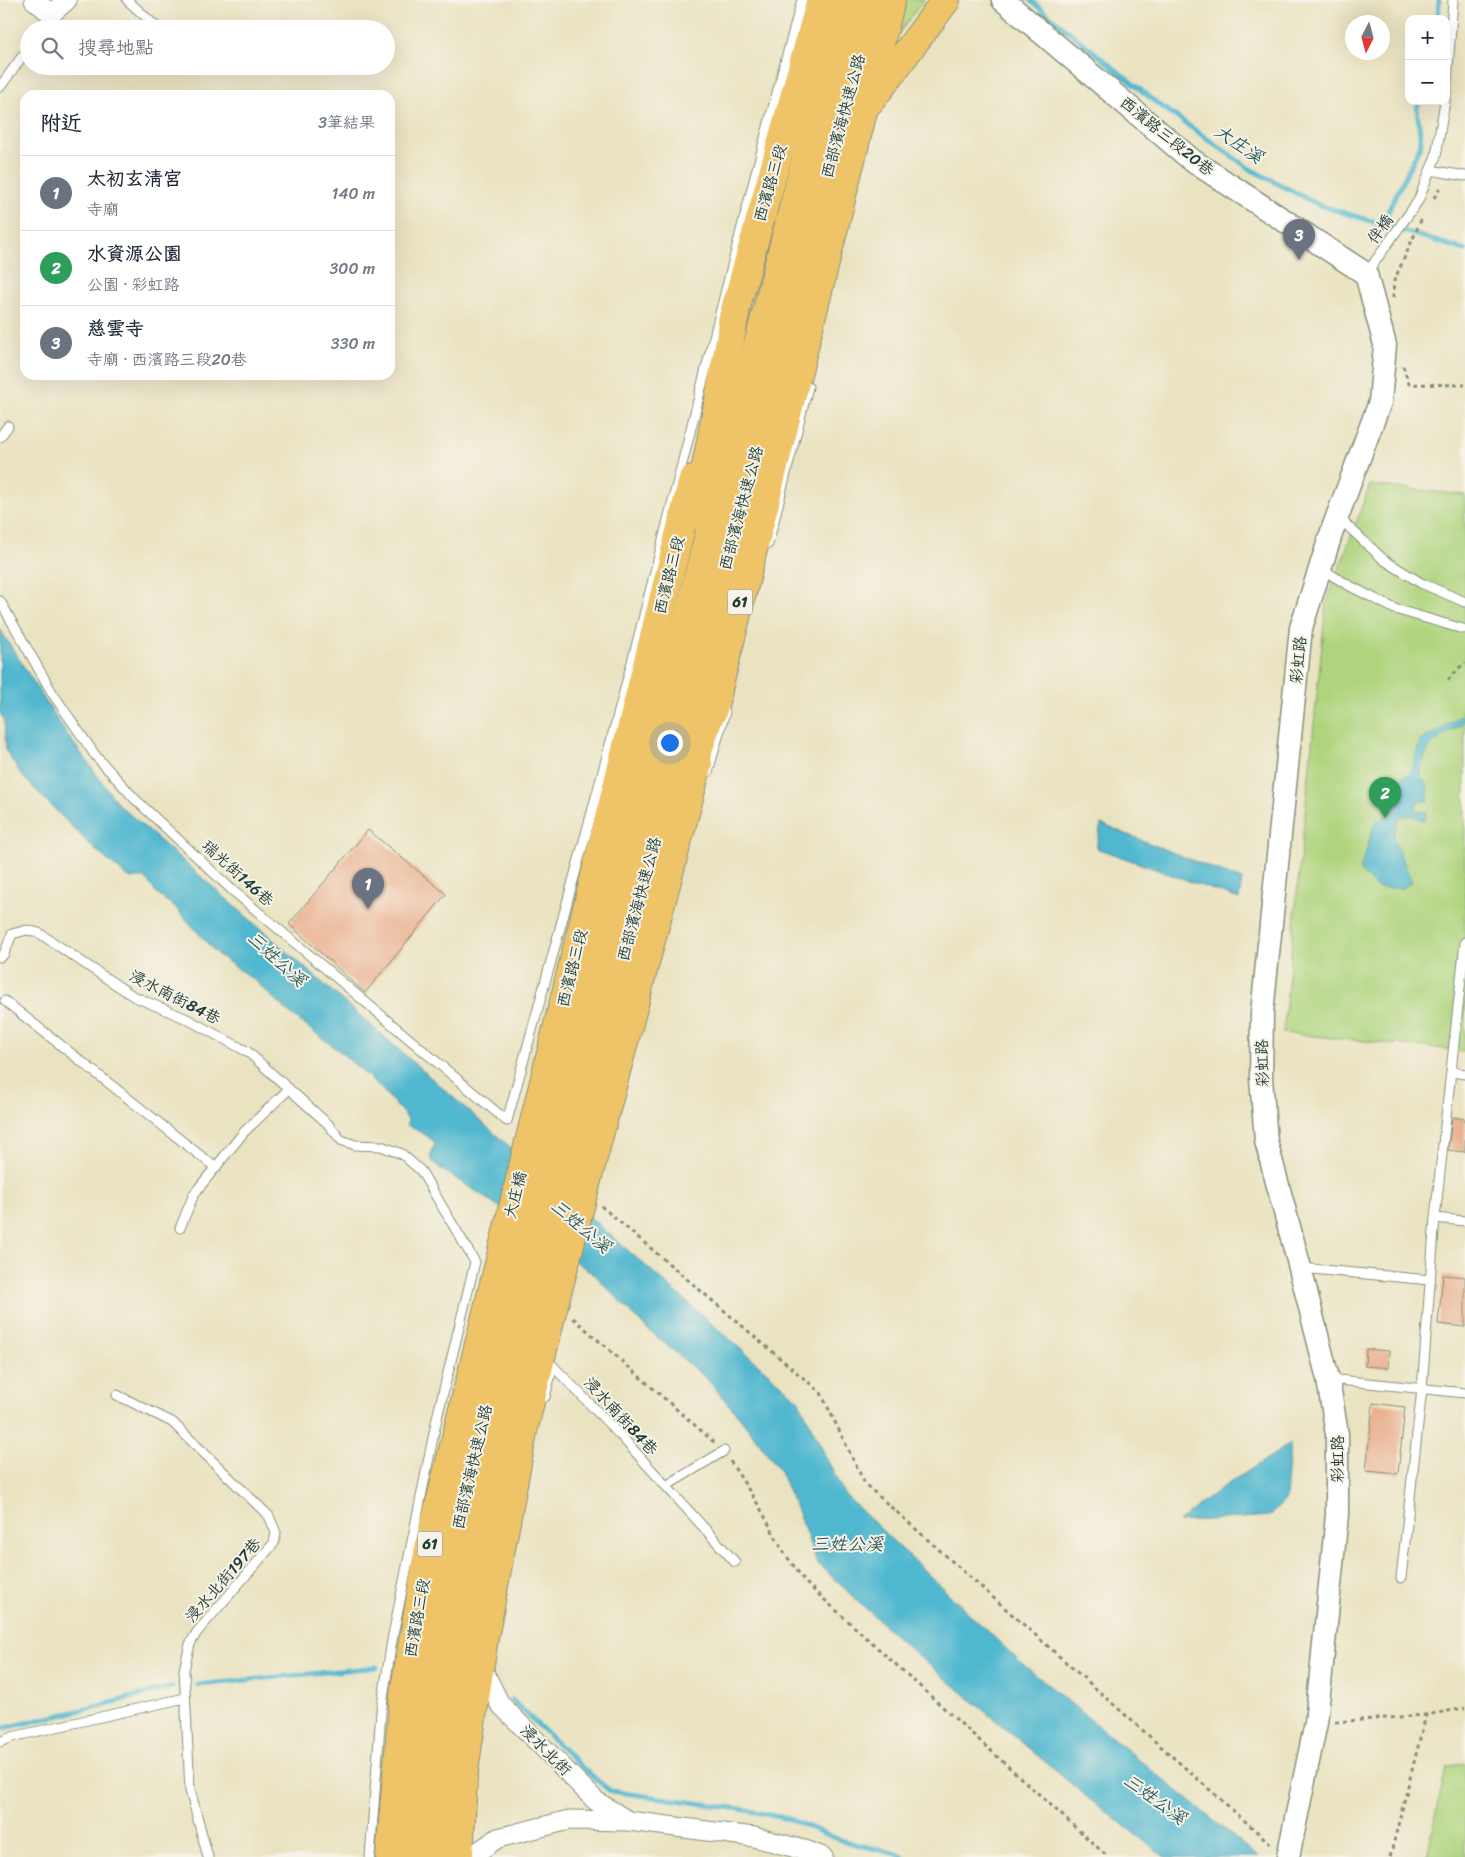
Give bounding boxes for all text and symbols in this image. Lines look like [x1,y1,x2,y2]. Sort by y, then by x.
north arrow [1345,15,1390,60]
map controls [1405,15,1450,105]
button: + [1405,15,1450,60]
search box [20,20,395,75]
text: 搜尋地點 [78,31,154,64]
icon: search [38,34,66,62]
street label: 西部濱海快速公路 [812,50,874,182]
button: − [1405,60,1450,105]
street label: 西濱路三段20巷 [1113,88,1221,184]
text: 附近 [40,104,82,142]
text: 3筆結果 [318,108,375,137]
water label: 大庄溪 [1208,116,1271,173]
street label: 西濱路三段 [745,141,795,225]
text: 太初玄清宮 [87,162,182,195]
text: 1 [53,179,59,208]
text: 140 m [332,179,375,208]
text: 寺廟 [87,195,119,224]
street label: 伴橋 [1359,208,1401,250]
pin: 3 [1283,219,1315,260]
text: 水資源公園 [87,237,182,270]
text: 2 [51,254,61,283]
text: 300 m [330,254,375,283]
text: 公園 · 彩虹路 [87,270,180,299]
text: 慈雲寺 [87,312,144,345]
text: 3 [52,329,60,358]
text: 330 m [331,329,375,358]
text: 寺廟 · 西濱路三段20巷 [87,345,247,374]
street label: 西部濱海快速公路 [710,442,772,574]
street label: 西濱路三段 [645,533,693,617]
road number: 61 [728,590,752,614]
street label: 彩虹路 [1281,635,1315,685]
your location [657,730,683,756]
pin: 2 [1369,777,1401,818]
street label: 瑞光街146巷 [195,832,281,914]
street label: 西部濱海快速公路 [608,833,670,965]
pin: 1 [352,868,384,909]
water label: 三姓公溪 [240,923,315,996]
street label: 西濱路三段 [548,926,596,1010]
street label: 浸水南街84巷 [124,961,226,1033]
street label: 彩虹路 [1247,1039,1277,1087]
street label: 大庄橋 [495,1168,535,1222]
water label: 三姓公溪 [543,1191,620,1262]
street label: 浸水南街84巷 [576,1370,666,1462]
street label: 西部濱海快速公路 [443,1401,501,1533]
street label: 彩虹路 [1323,1435,1352,1483]
water label: 三姓公溪 [811,1528,884,1560]
street label: 浸水北街197巷 [177,1531,269,1629]
road number: 61 [418,1532,442,1556]
street label: 西濱路三段 [396,1576,438,1660]
street label: 浸水北街 [513,1717,579,1783]
water label: 三姓公溪 [1116,1765,1194,1834]

